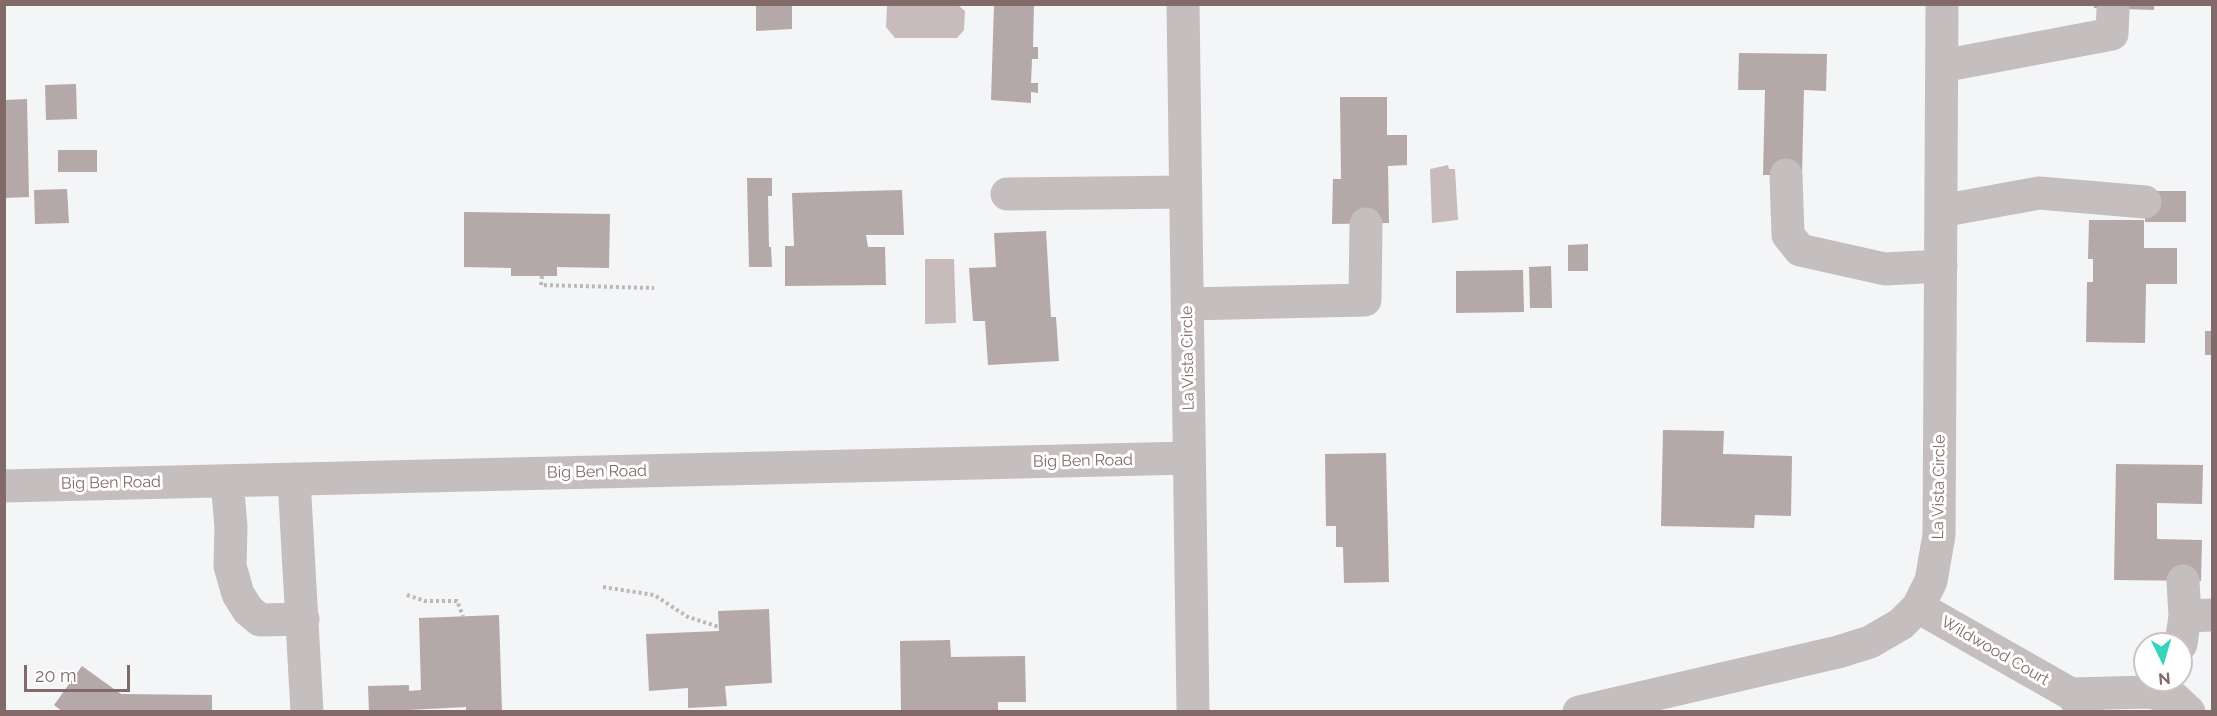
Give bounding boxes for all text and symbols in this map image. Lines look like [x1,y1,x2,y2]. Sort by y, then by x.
street label: La Vista Circle [1177,305,1199,411]
street label: La Vista Circle [1928,434,1950,540]
street label: Big Ben Road [1033,451,1133,471]
street label: Big Ben Road [547,462,647,482]
street label: Big Ben Road [61,473,161,493]
street label: Wildwood Court [1938,612,2052,690]
north arrow [2133,632,2193,692]
scale bar [27,653,134,691]
text: 20 m [35,665,77,686]
text: N [2158,668,2171,688]

